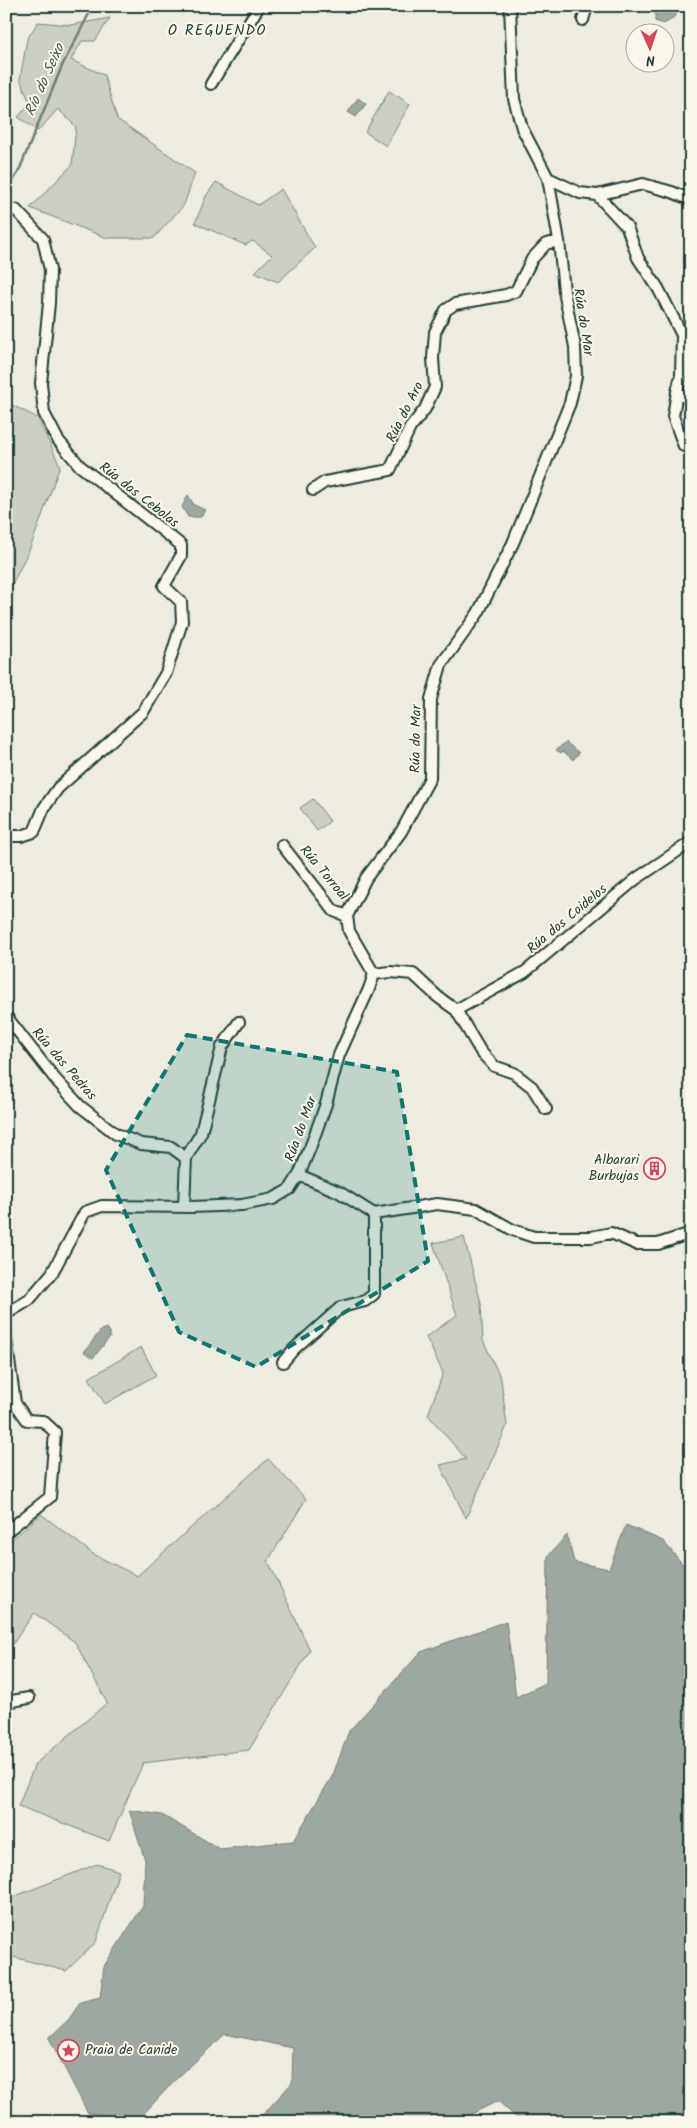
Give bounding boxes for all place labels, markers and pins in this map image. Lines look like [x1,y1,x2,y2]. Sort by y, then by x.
place label: Albarari Burbujas [589,1149,640,1187]
building icon: Albarari Burbujas [643,1156,667,1180]
place icon: Praia de Canide [57,2038,81,2062]
place label: Praia de Canide [85,2039,178,2061]

